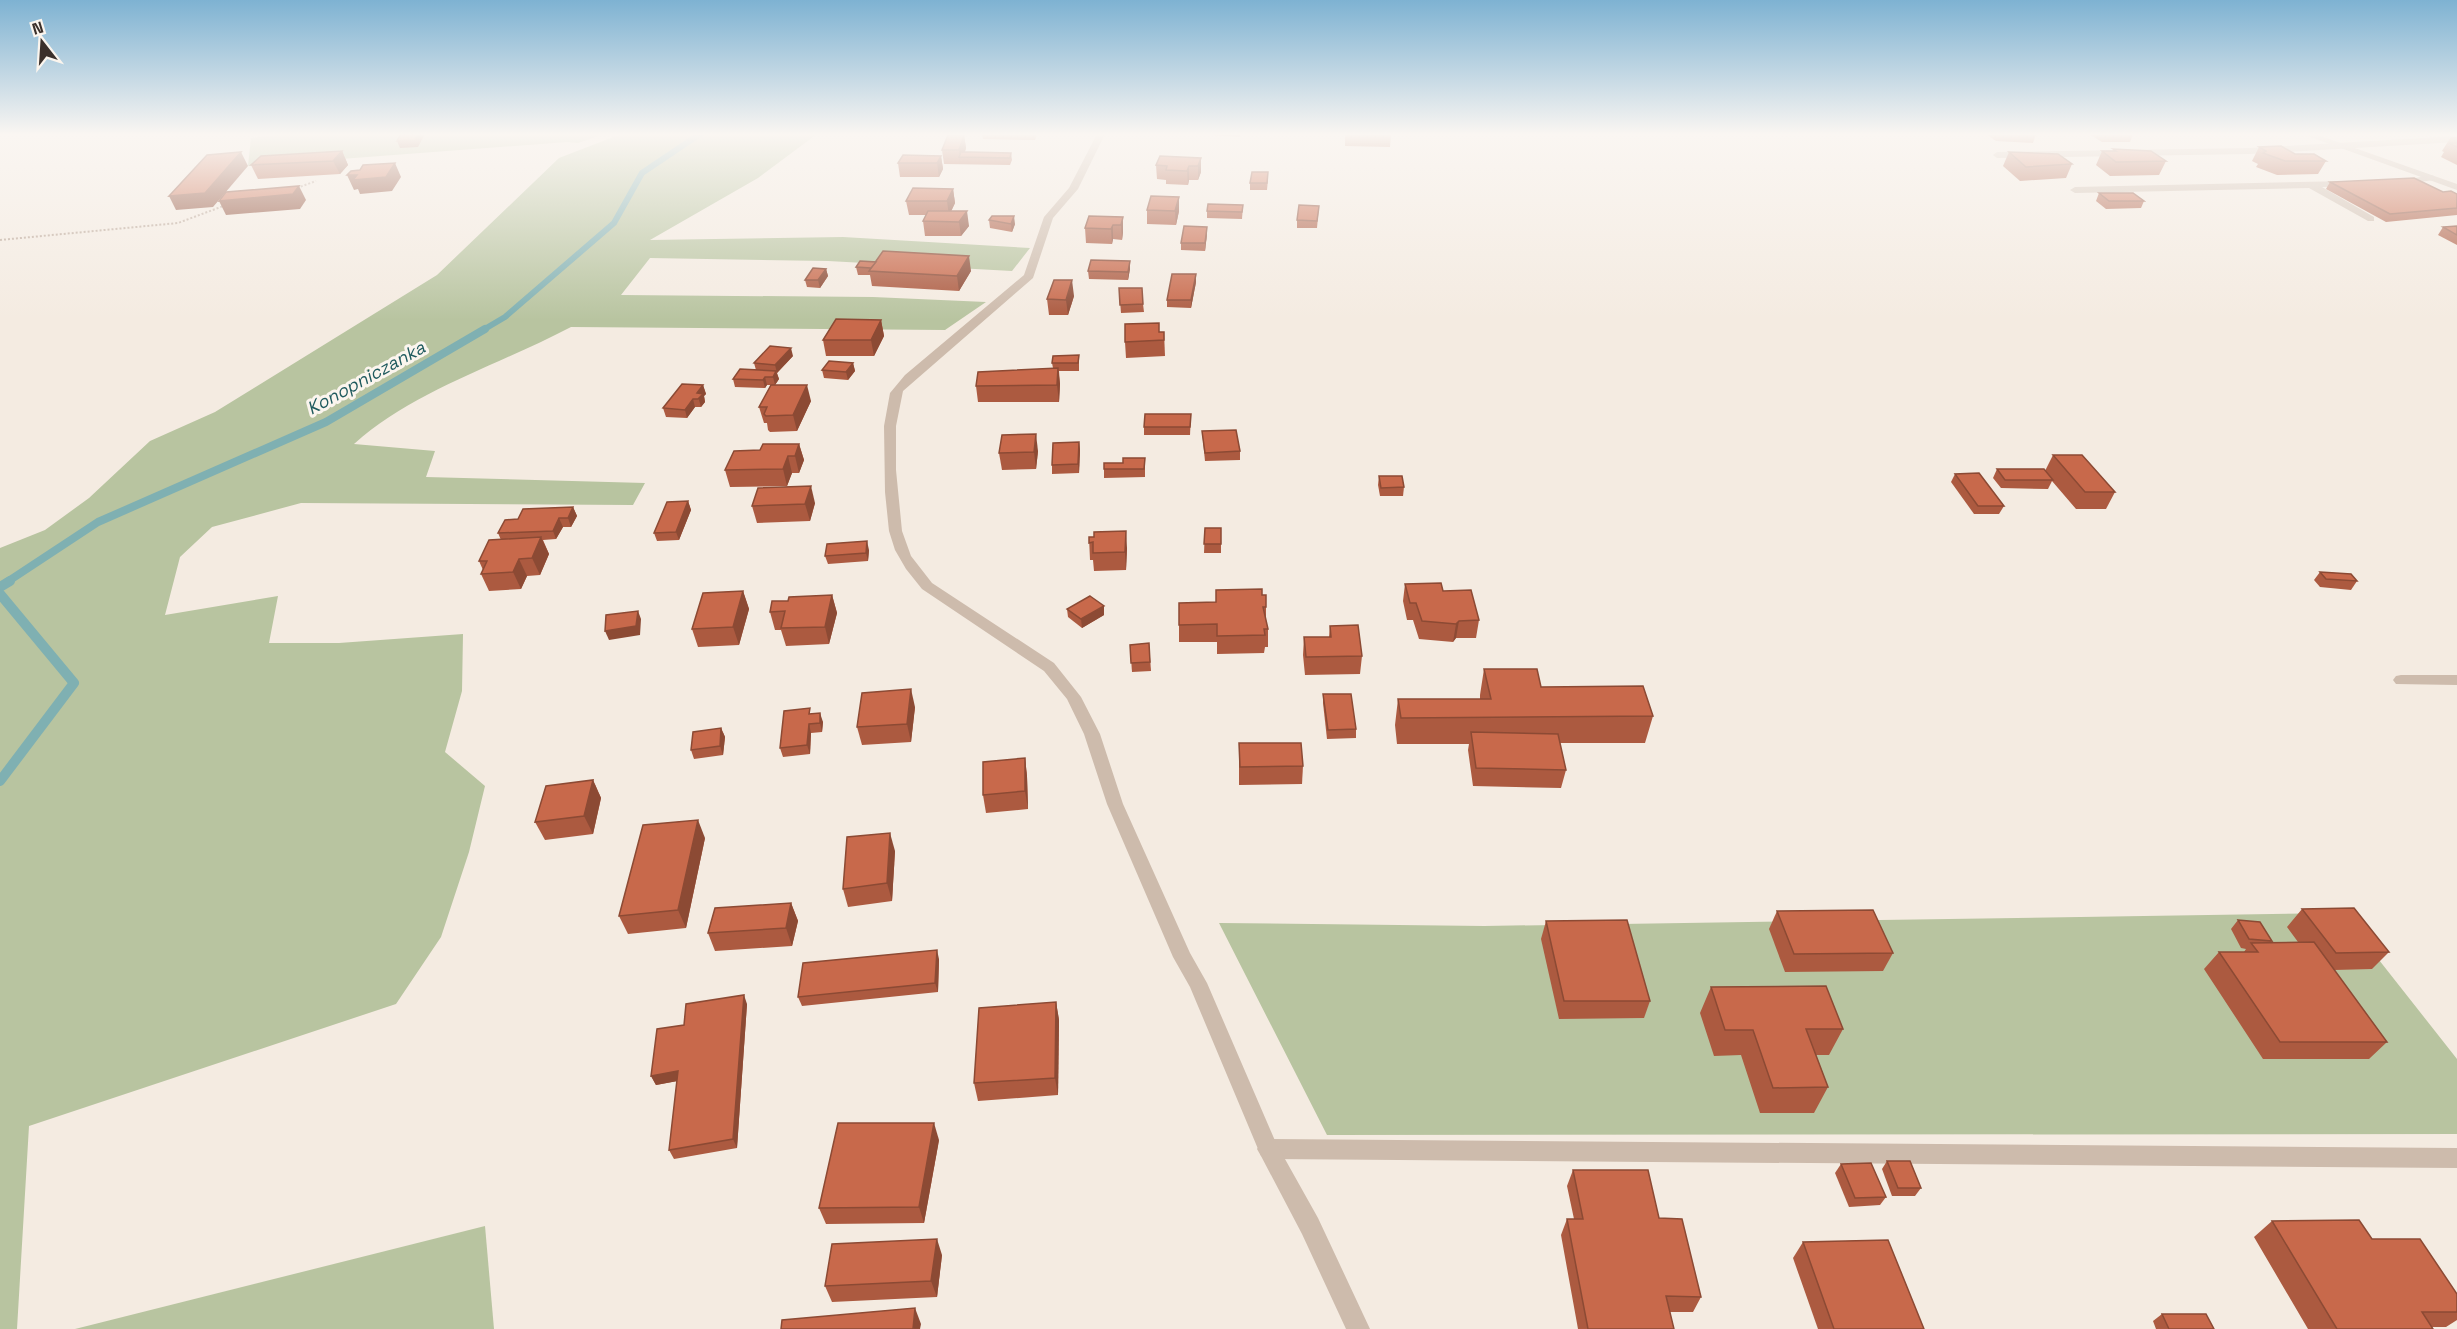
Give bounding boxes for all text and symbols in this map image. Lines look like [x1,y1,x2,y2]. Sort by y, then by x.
north arrow [12,12,72,72]
text: N [30,17,46,40]
water label: Konopniczanka [302,335,430,420]

